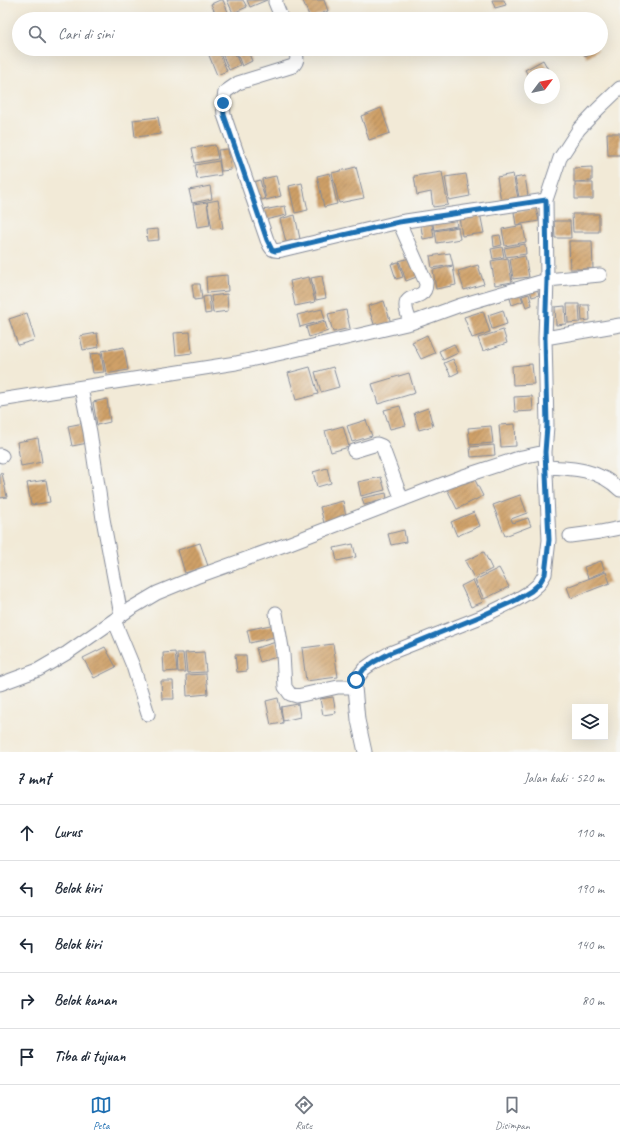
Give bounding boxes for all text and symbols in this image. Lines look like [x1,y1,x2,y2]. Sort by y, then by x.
search box [12,12,608,56]
icon: search [26,23,48,45]
text: Cari di sini [58,25,113,44]
north arrow [524,68,560,104]
route end [214,94,232,112]
route start [347,671,365,689]
map controls [572,704,608,740]
button: layers [572,704,608,740]
text: 7 mnt [16,768,51,789]
text: Jalan kaki · 520 m [524,770,604,786]
icon: ahead [16,822,38,844]
text: Lurus [54,823,82,842]
text: 110 m [576,825,604,841]
icon: left [16,878,38,900]
text: Belok kiri [54,879,101,898]
text: 190 m [576,881,604,897]
icon: left [16,934,38,956]
text: Belok kiri [54,935,101,954]
text: 140 m [576,937,604,953]
icon: right [16,990,38,1012]
text: Belok kanan [54,991,117,1010]
text: 80 m [582,993,604,1009]
icon: arrive [16,1046,38,1068]
text: Tiba di tujuan [54,1047,125,1066]
tab: Peta [90,1094,112,1132]
tab: Rute [293,1094,315,1132]
tab: Disimpan [495,1094,530,1132]

